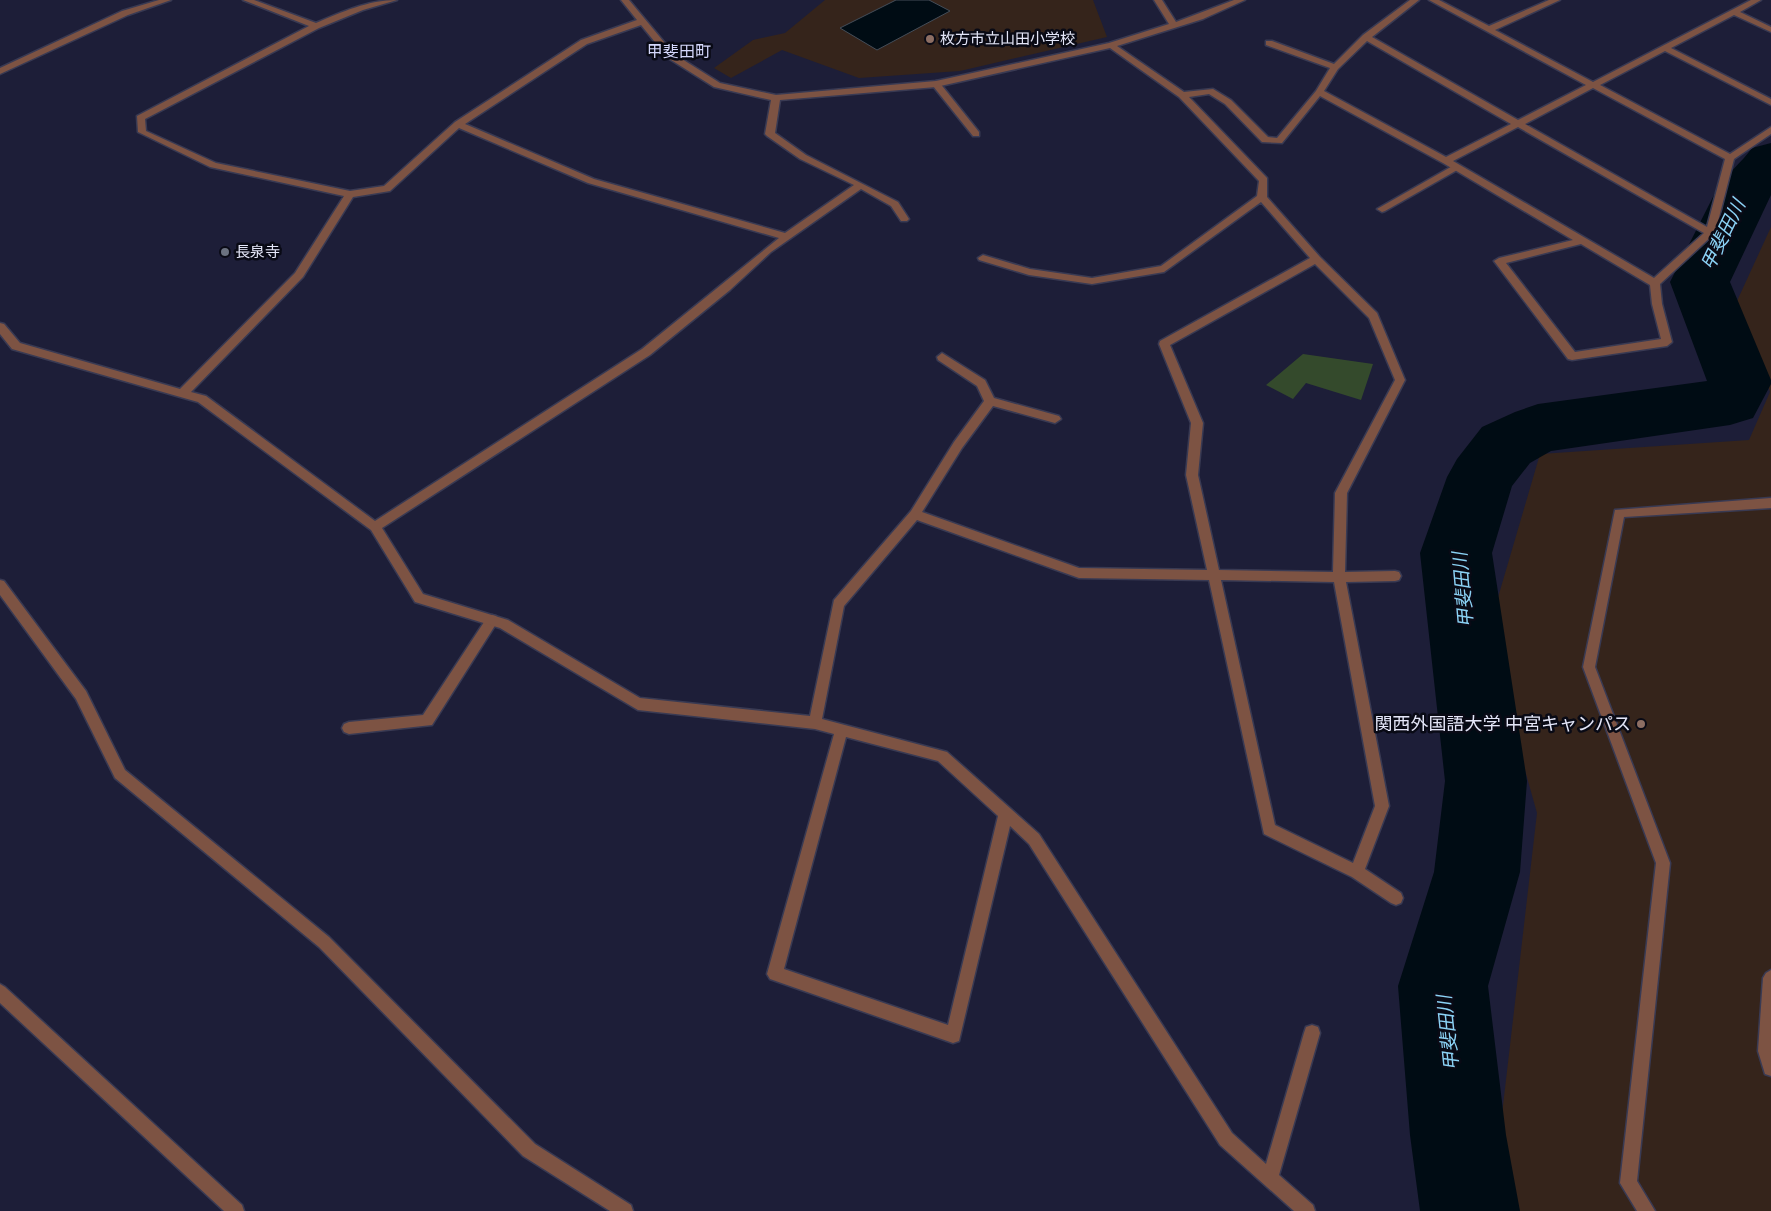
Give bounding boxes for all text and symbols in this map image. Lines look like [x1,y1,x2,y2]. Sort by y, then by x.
place label: 枚方市立山田小学校 [940,30,1075,48]
marker: 枚方市立山田小学校 [924,33,936,45]
district label: 甲斐田町 [647,42,711,61]
water label: 甲斐田川 [1696,194,1751,274]
place label: 長泉寺 [235,243,280,261]
marker: 長泉寺 [219,246,231,258]
water label: 甲斐田川 [1448,549,1478,629]
place label: 関西外国語大学 中宮キャンパス [1375,713,1631,735]
marker: 関西外国語大学 中宮キャンパス [1635,718,1647,730]
water label: 甲斐田川 [1432,992,1463,1072]

